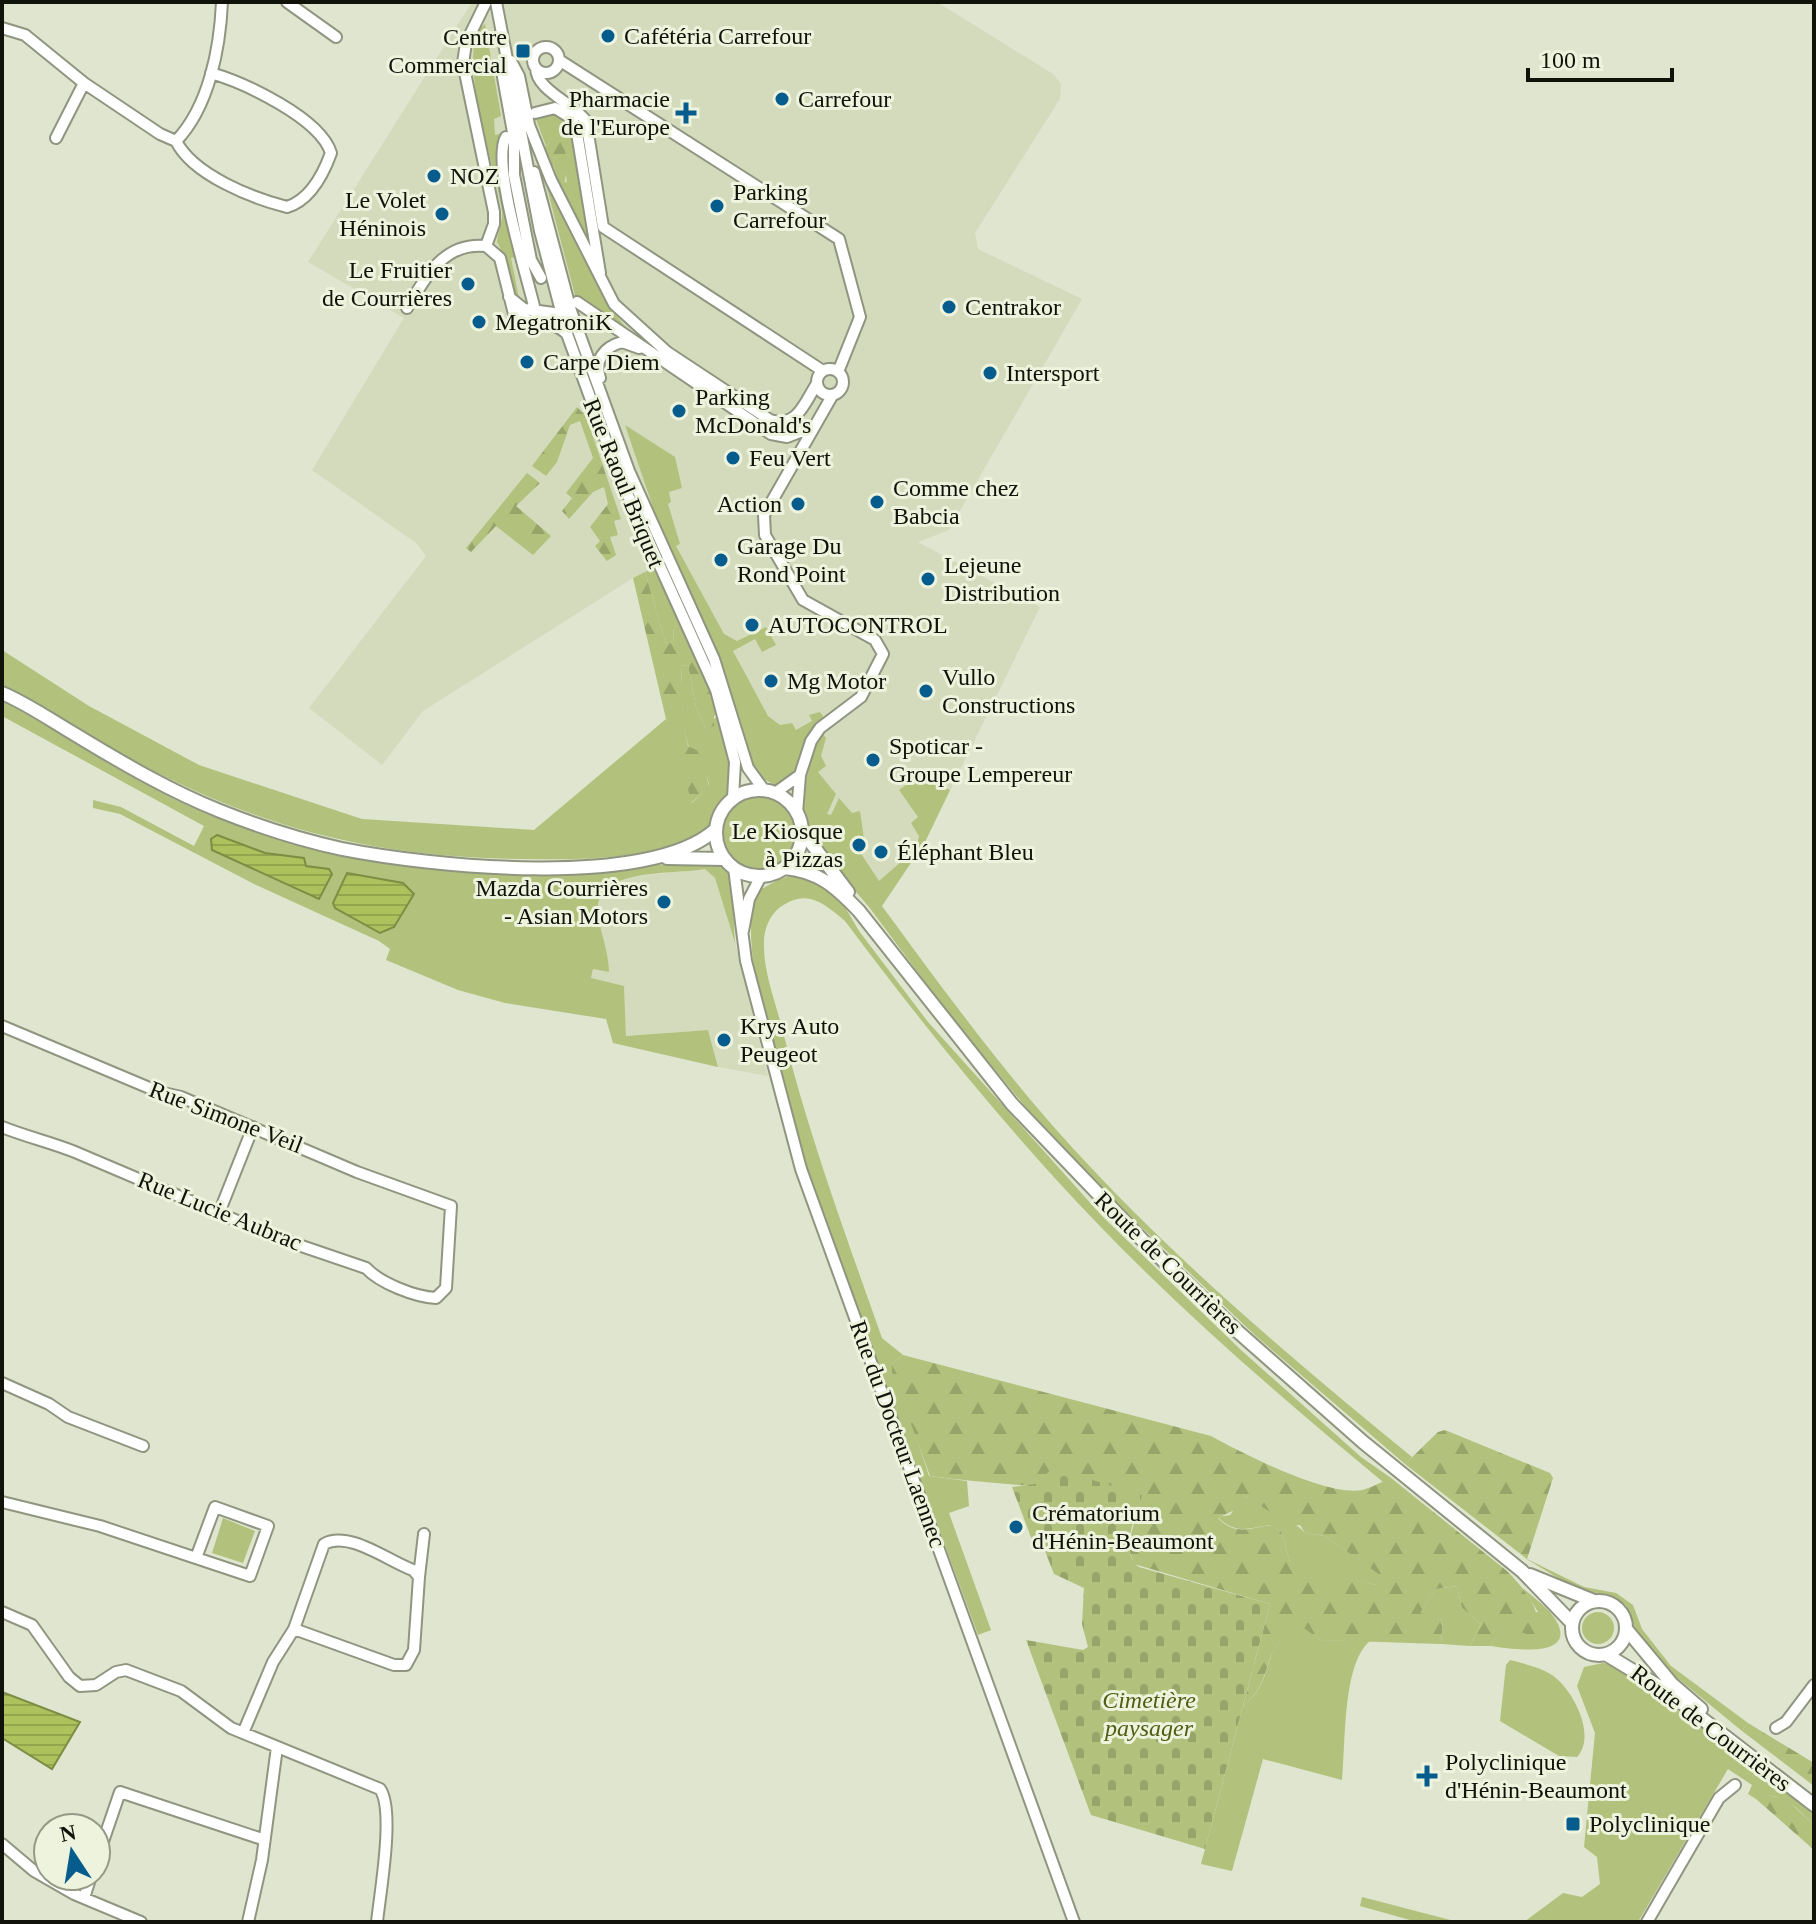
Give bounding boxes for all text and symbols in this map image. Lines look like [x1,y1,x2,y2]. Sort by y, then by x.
place label: Cafétéria Carrefour [624,23,811,49]
place label: Centre Commercial [388,24,507,78]
marker: Cafétéria Carrefour [599,27,617,45]
scale bar [1528,32,1672,82]
marker: Centre Commercial [514,42,532,60]
text: 100 m [1540,47,1601,73]
place label: Pharmacie de l'Europe [561,86,670,140]
place label: Carrefour [798,86,891,112]
marker: Carrefour [773,90,791,108]
marker: Pharmacie de l'Europe [677,104,695,122]
place label: NOZ [450,163,499,189]
marker: NOZ [425,167,443,185]
place label: Parking Carrefour [733,179,826,233]
place label: Le Volet Héninois [339,187,426,241]
marker: Parking Carrefour [708,197,726,215]
marker: Le Volet Héninois [433,205,451,223]
place label: Le Fruitier de Courrières [322,257,452,311]
marker: Le Fruitier de Courrières [459,275,477,293]
place label: Centrakor [965,294,1061,320]
marker: Centrakor [940,298,958,316]
place label: MegatroniK [495,309,613,335]
marker: MegatroniK [470,313,488,331]
place label: Carpe Diem [543,349,660,375]
marker: Carpe Diem [518,353,536,371]
place label: Intersport [1006,360,1100,386]
marker: Intersport [981,364,999,382]
place label: Parking McDonald's [695,384,811,438]
street label: Rue Raoul Briquet [578,395,670,572]
marker: Parking McDonald's [670,402,688,420]
place label: Feu Vert [749,445,831,471]
marker: Feu Vert [724,449,742,467]
place label: Comme chez Babcia [893,475,1019,529]
place label: Action [717,491,782,517]
marker: Comme chez Babcia [868,493,886,511]
marker: Action [789,495,807,513]
place label: Garage Du Rond Point [737,533,846,587]
marker: Garage Du Rond Point [712,551,730,569]
place label: Lejeune Distribution [944,552,1060,606]
marker: Lejeune Distribution [919,570,937,588]
place label: AUTOCONTROL [768,612,948,638]
marker: AUTOCONTROL [743,616,761,634]
place label: Vullo Constructions [942,664,1075,718]
place label: Mg Motor [787,668,886,694]
marker: Mg Motor [762,672,780,690]
marker: Vullo Constructions [917,682,935,700]
place label: Spoticar - Groupe Lempereur [889,733,1072,787]
marker: Spoticar - Groupe Lempereur [864,751,882,769]
place label: Le Kiosque à Pizzas [732,818,843,872]
marker: Le Kiosque à Pizzas [850,836,868,854]
place label: Éléphant Bleu [897,839,1034,865]
marker: Éléphant Bleu [872,843,890,861]
place label: Mazda Courrières - Asian Motors [475,875,648,929]
marker: Mazda Courrières - Asian Motors [655,893,673,911]
place label: Krys Auto Peugeot [740,1013,839,1067]
marker: Krys Auto Peugeot [715,1031,733,1049]
street label: Rue Simone Veil [146,1076,307,1158]
street label: Rue Lucie Aubrac [134,1166,306,1256]
street label: Route de Courrières [1089,1187,1247,1339]
street label: Rue du Docteur Laennec [845,1317,951,1551]
place label: Crématorium d'Hénin-Beaumont [1032,1500,1214,1554]
marker: Crématorium d'Hénin-Beaumont [1007,1518,1025,1536]
street label: Route de Courrières [1626,1659,1796,1797]
park label: Cimetière paysager [1102,1687,1196,1741]
place label: Polyclinique d'Hénin-Beaumont [1445,1749,1627,1803]
marker: Polyclinique d'Hénin-Beaumont [1416,1765,1438,1787]
place label: Polyclinique [1589,1811,1710,1837]
north arrow [32,1812,112,1892]
marker: Polyclinique [1564,1815,1582,1833]
text: N [58,1819,78,1847]

